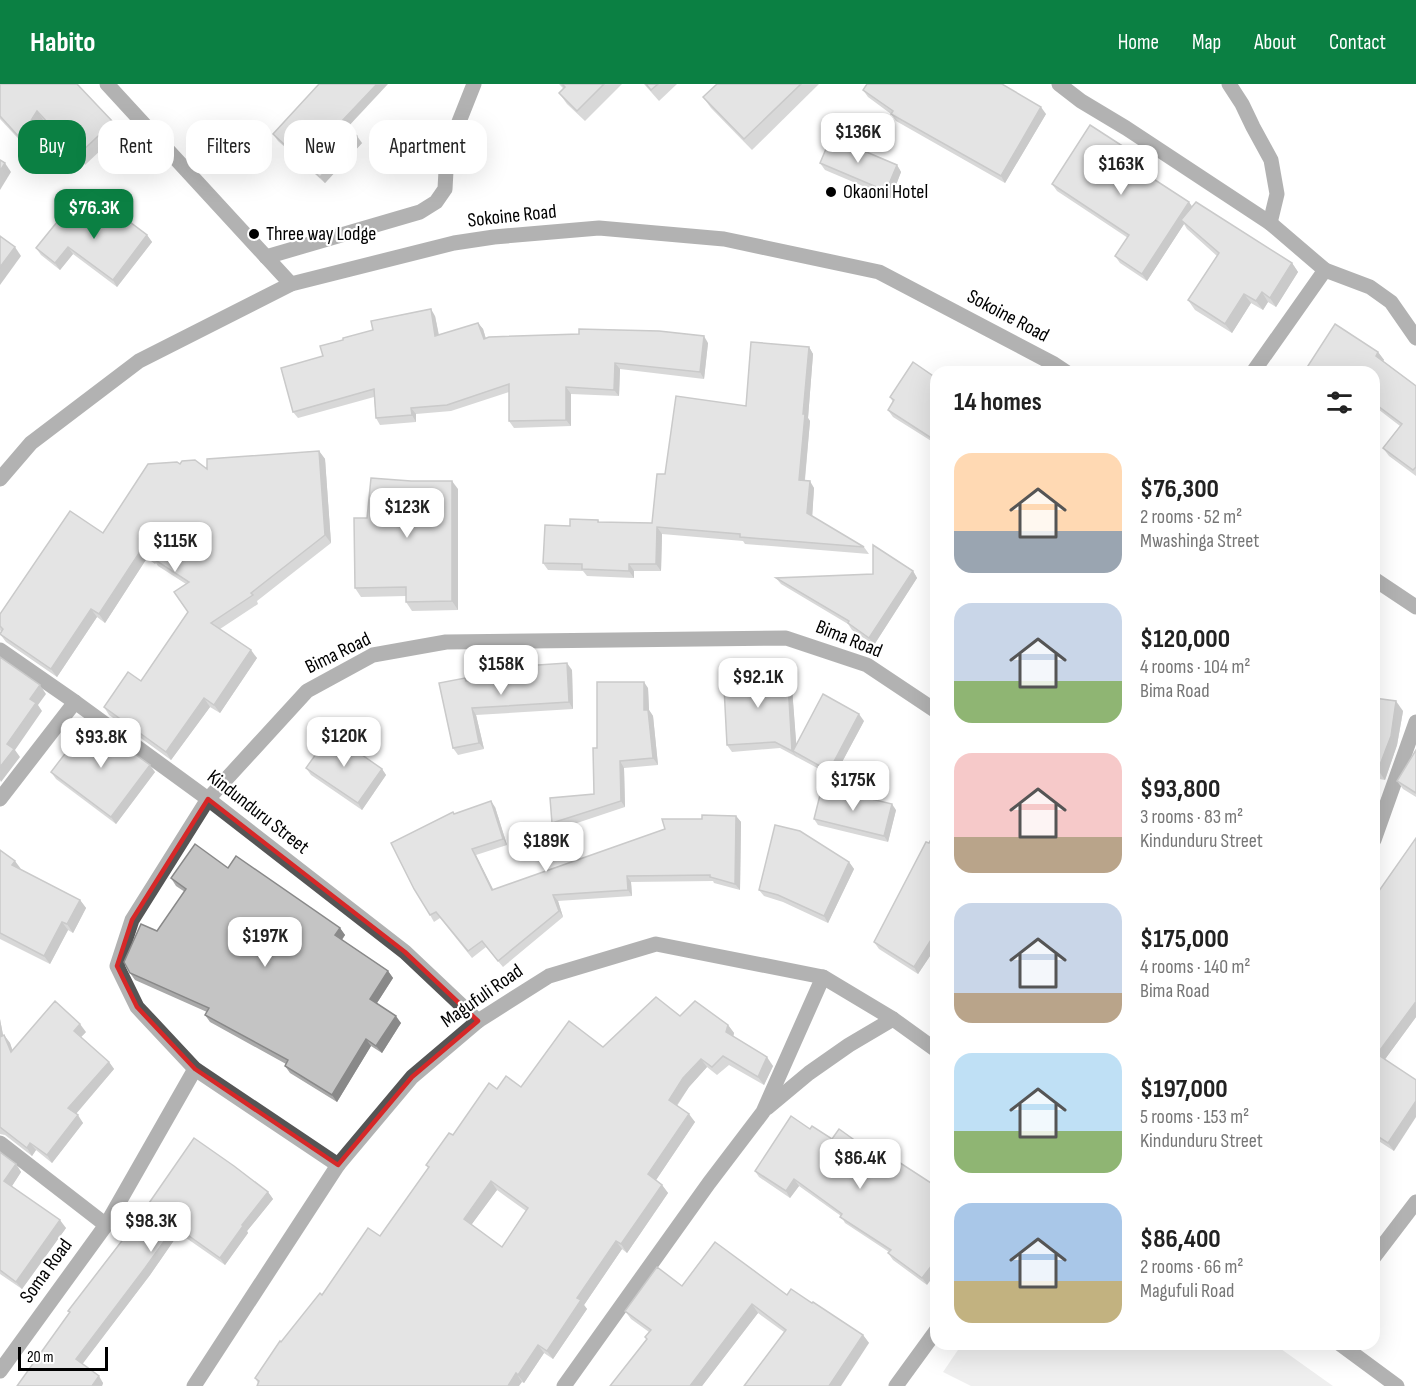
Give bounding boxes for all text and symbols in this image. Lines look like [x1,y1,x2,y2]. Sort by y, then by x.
text: Habito [30,26,96,59]
text: Home [1118,30,1159,55]
text: Map [1192,30,1221,55]
text: About [1254,30,1296,55]
text: Contact [1329,30,1386,55]
pin: $136K [816,113,900,164]
chip: Buy [18,120,86,174]
chip: Rent [98,120,174,174]
chip: Filters [186,120,272,174]
chip: New [284,120,357,174]
chip: Apartment [369,120,487,174]
text: $136K [835,120,881,144]
pin: $163K [1079,145,1163,196]
text: $163K [1098,152,1144,176]
place label: Okaoni Hotel [843,180,928,204]
marker: Okaoni Hotel [824,185,838,199]
pin: $76.3K [45,189,143,240]
text: $76.3K [68,196,120,220]
street label: Sokoine Road [466,199,558,233]
place label: Three way Lodge [266,222,376,246]
marker: Three way Lodge [247,227,261,241]
street label: Sokoine Road [963,284,1053,348]
icon: filters [1323,386,1356,419]
text: 14 homes [954,387,1042,418]
text: $76,300 [1140,474,1219,505]
icon: home [1002,477,1074,549]
pin: $123K [365,488,449,539]
text: $123K [384,495,430,519]
text: 2 rooms · 52 m² [1140,505,1242,529]
pin: $115K [133,522,217,573]
text: $115K [153,529,197,553]
text: Mwashinga Street [1140,529,1259,553]
street label: Bima Road [812,615,886,663]
text: $120,000 [1140,624,1230,655]
street label: Bima Road [301,627,375,679]
icon: home [1002,627,1074,699]
pin: $158K [459,645,543,696]
text: $158K [478,652,524,676]
text: 4 rooms · 104 m² [1140,655,1250,679]
pin: $92.1K [709,658,807,709]
text: $92.1K [732,665,784,689]
text: Bima Road [1140,679,1210,703]
pin: $120K [302,717,386,768]
pin: $93.8K [52,718,150,769]
text: $120K [321,724,367,748]
text: $93.8K [75,725,127,749]
pin: $175K [811,761,895,812]
street label: Kindunduru Street [202,765,314,859]
text: $175K [830,768,876,792]
text: $93,800 [1140,774,1220,805]
icon: home [1002,777,1074,849]
text: 3 rooms · 83 m² [1140,805,1243,829]
pin: $189K [504,822,588,873]
text: $189K [523,829,569,853]
text: Kindunduru Street [1140,829,1263,853]
pin: $197K [223,917,307,968]
text: $197K [242,924,288,948]
text: $175,000 [1140,924,1229,955]
icon: home [1002,927,1074,999]
text: 4 rooms · 140 m² [1140,955,1250,979]
street label: Magufuli Road [436,959,528,1033]
text: Bima Road [1140,979,1210,1003]
text: $197,000 [1140,1074,1228,1105]
icon: home [1002,1077,1074,1149]
text: 5 rooms · 153 m² [1140,1105,1249,1129]
text: Kindunduru Street [1140,1129,1263,1153]
pin: $86.4K [811,1139,909,1190]
text: $86.4K [834,1146,886,1170]
pin: $98.3K [102,1202,200,1253]
text: $98.3K [125,1209,177,1233]
text: $86,400 [1140,1224,1221,1255]
icon: home [1002,1227,1074,1299]
street label: Soma Road [15,1234,77,1308]
text: 2 rooms · 66 m² [1140,1255,1244,1279]
text: Magufuli Road [1140,1279,1234,1303]
scale bar [18,1344,108,1372]
text: 20 m [27,1348,54,1367]

